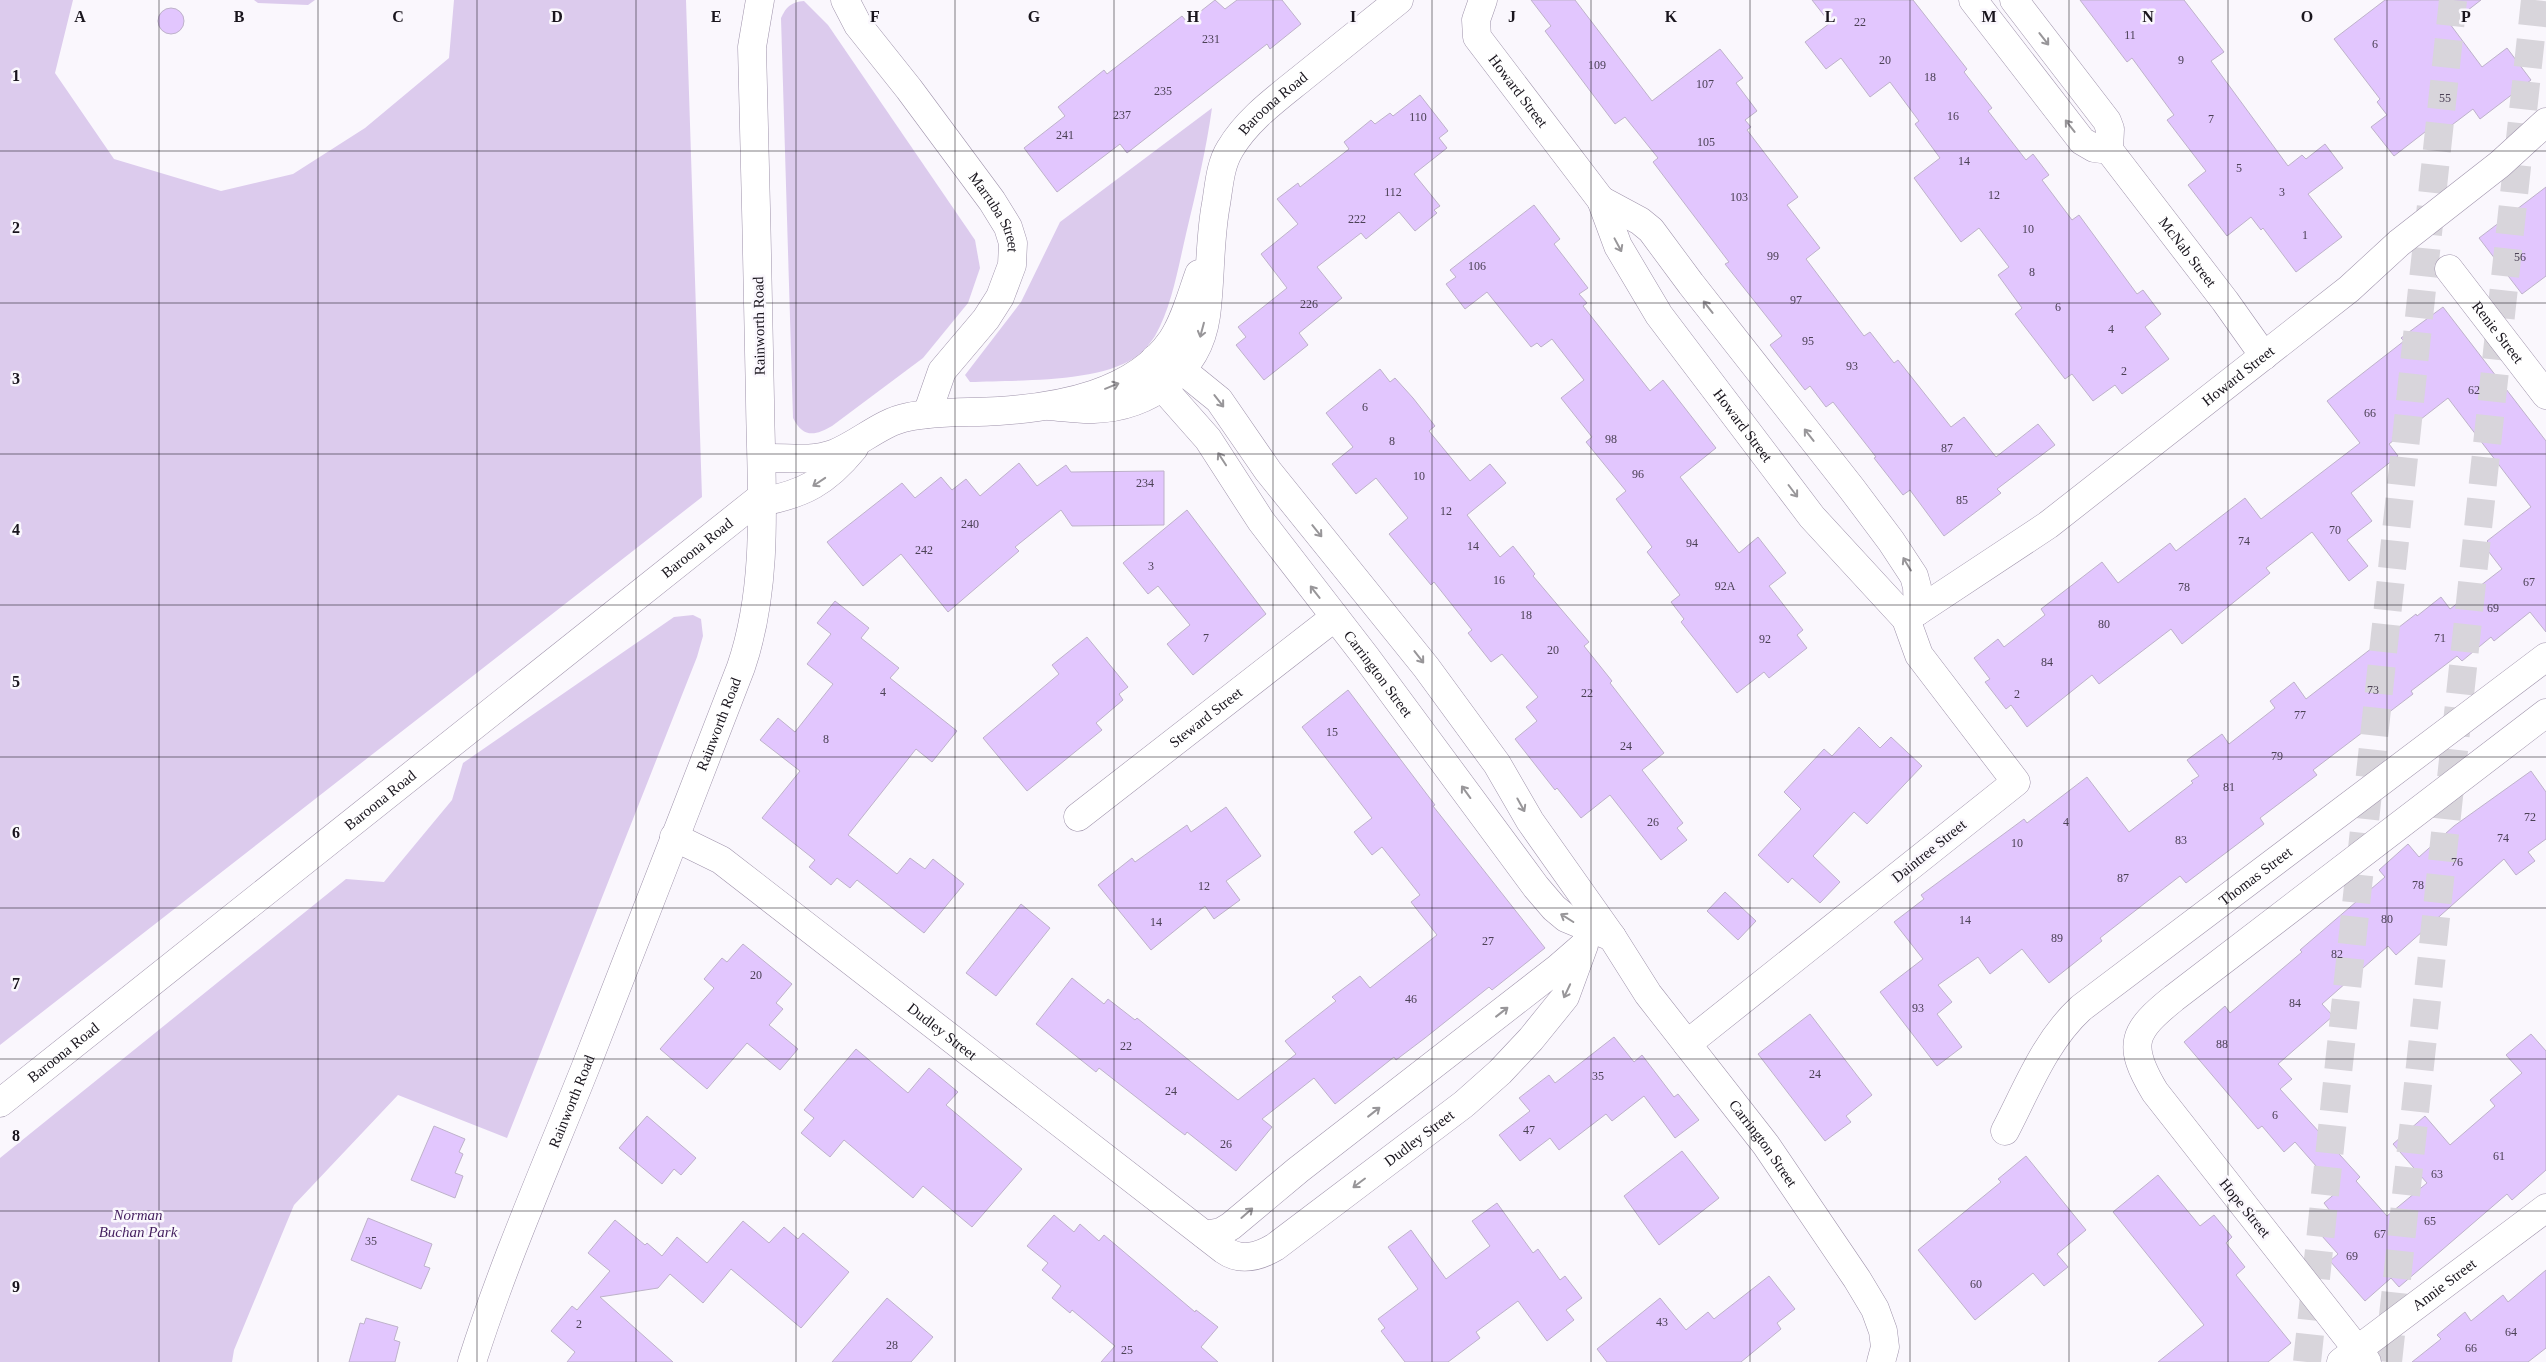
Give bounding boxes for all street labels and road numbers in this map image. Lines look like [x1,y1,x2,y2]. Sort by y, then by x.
street label: Howard Street [1485,51,1551,131]
street label: Baroona Road [1235,69,1311,138]
street label: Marruba Street [966,169,1021,254]
street label: McNab Street [2156,214,2220,291]
street label: Rainworth Road [750,276,768,376]
street label: Renie Street [2469,298,2527,367]
street label: Howard Street [2199,342,2278,409]
street label: Howard Street [1710,386,1776,466]
street label: Baroona Road [658,515,736,581]
street label: Carrington Street [1341,628,1416,721]
street label: Rainworth Road [693,675,744,773]
street label: Steward Street [1166,684,1246,751]
street label: Baroona Road [341,767,419,833]
street label: Daintree Street [1889,816,1970,886]
street label: Thomas Street [2216,843,2296,909]
street label: Dudley Street [904,1000,980,1064]
street label: Baroona Road [25,1019,103,1086]
street label: Rainworth Road [546,1052,598,1150]
street label: Carrington Street [1726,1097,1801,1191]
street label: Dudley Street [1381,1106,1458,1169]
street label: Hope Street [2216,1175,2274,1241]
street label: Annie Street [2409,1255,2480,1314]

